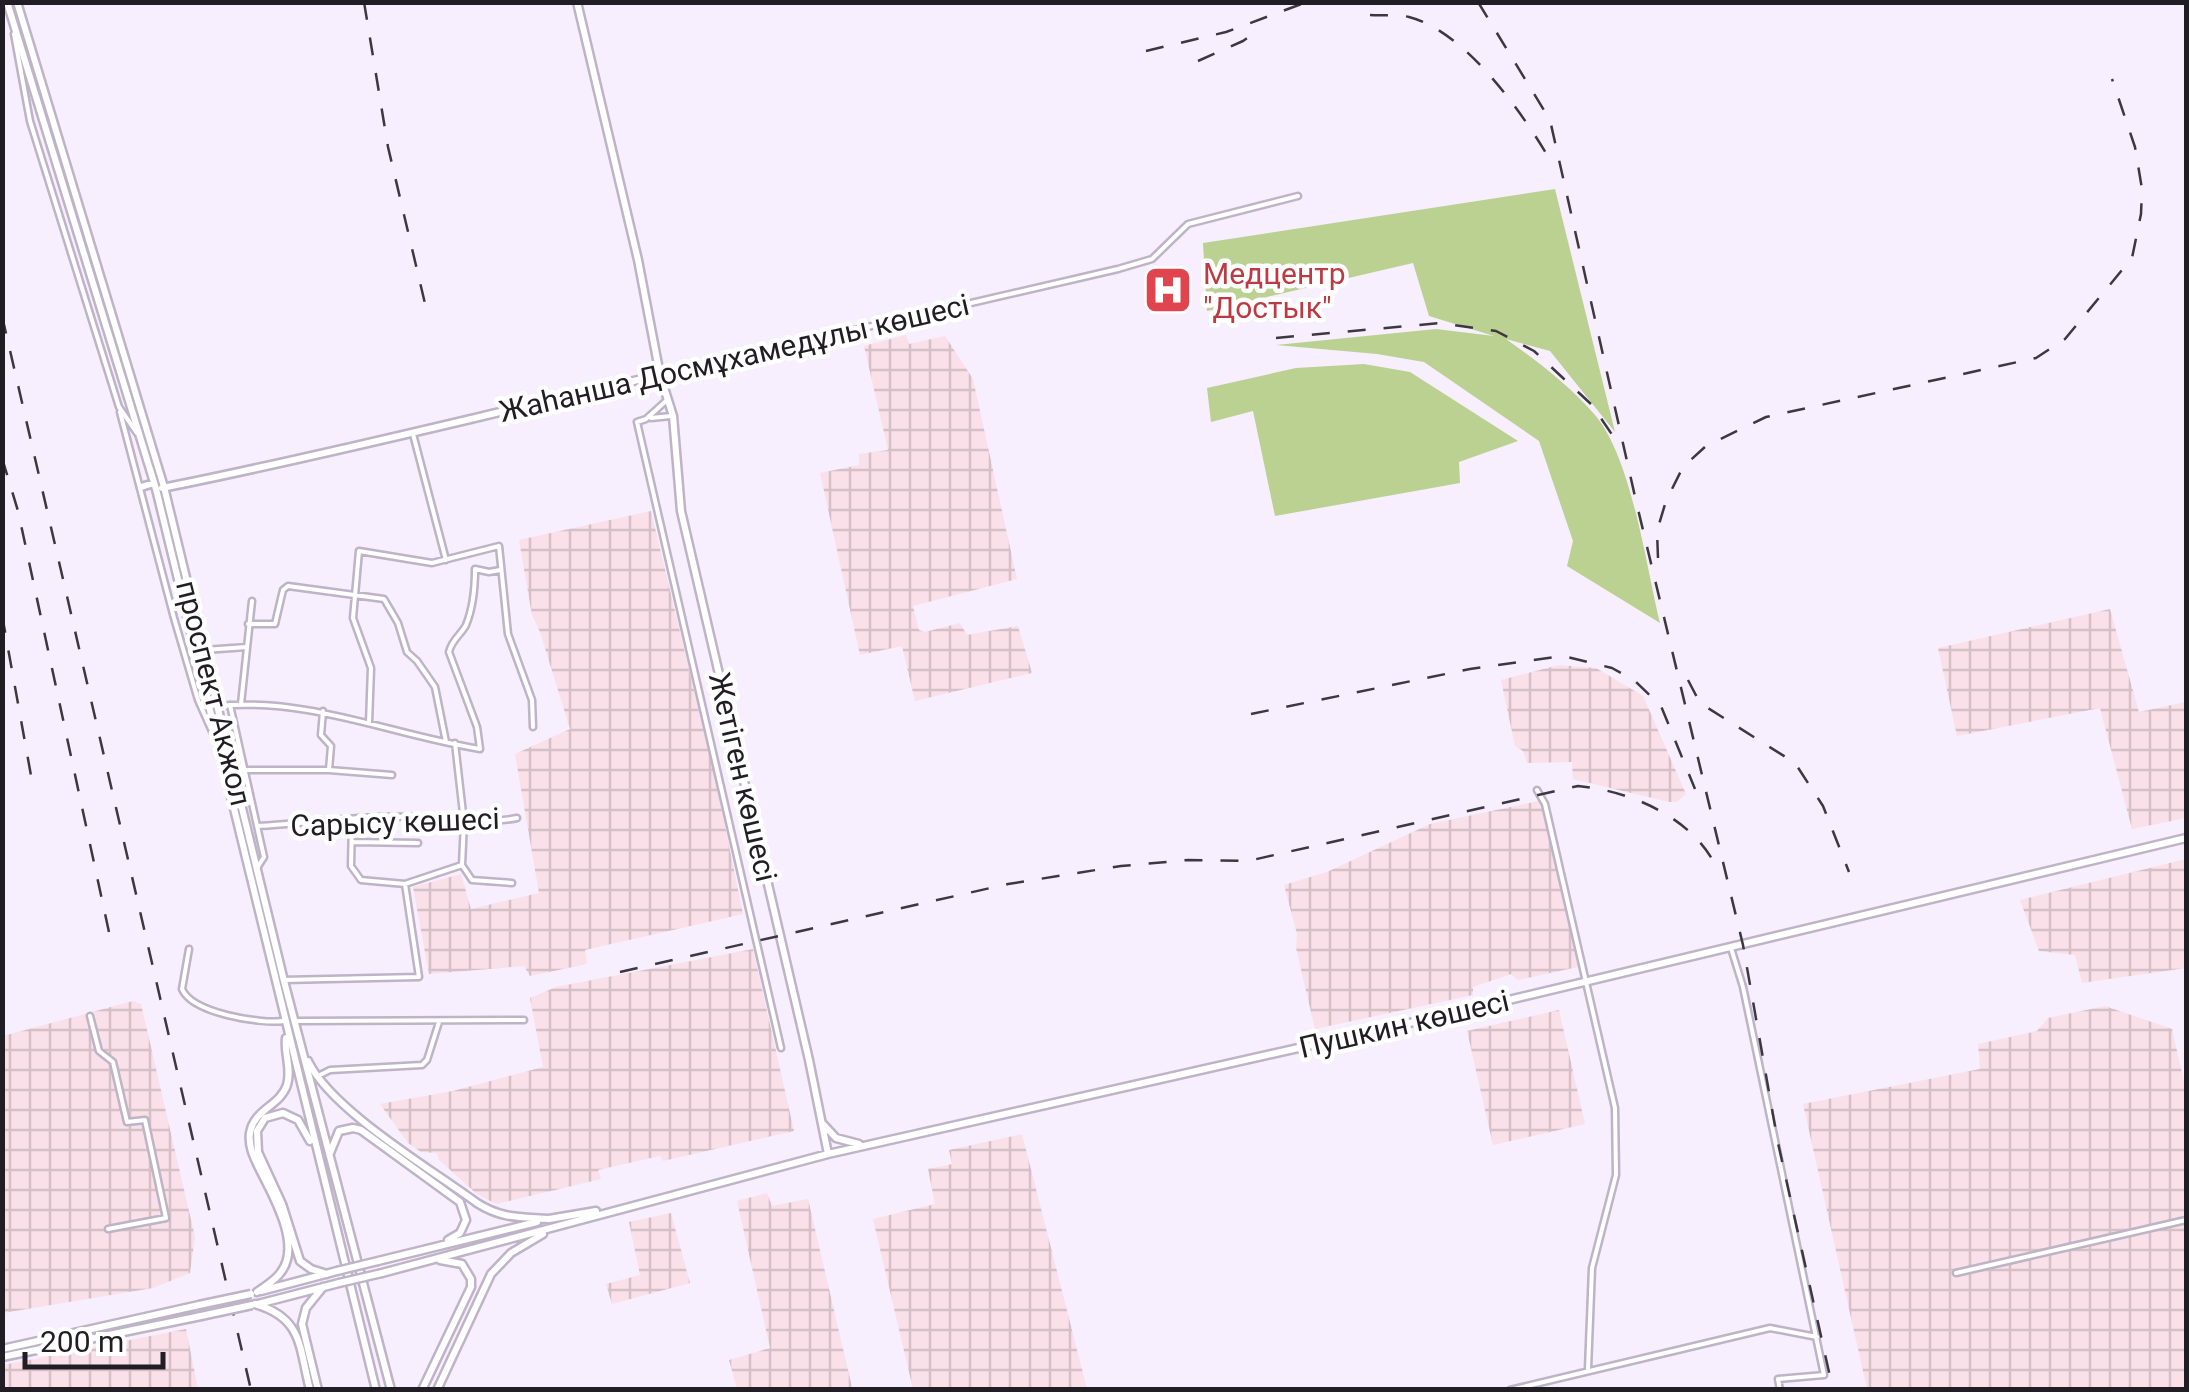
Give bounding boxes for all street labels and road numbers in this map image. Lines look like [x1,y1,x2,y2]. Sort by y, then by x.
street label: Жаһанша Досмұхамедұлы көшесі [496,287,972,429]
street label: проспект Акжол [169,577,259,809]
street label: Жетіген көшесі [702,669,784,885]
street label: Сарысу көшесі [290,801,500,843]
street label: Пушкин көшесі [1296,983,1512,1065]

